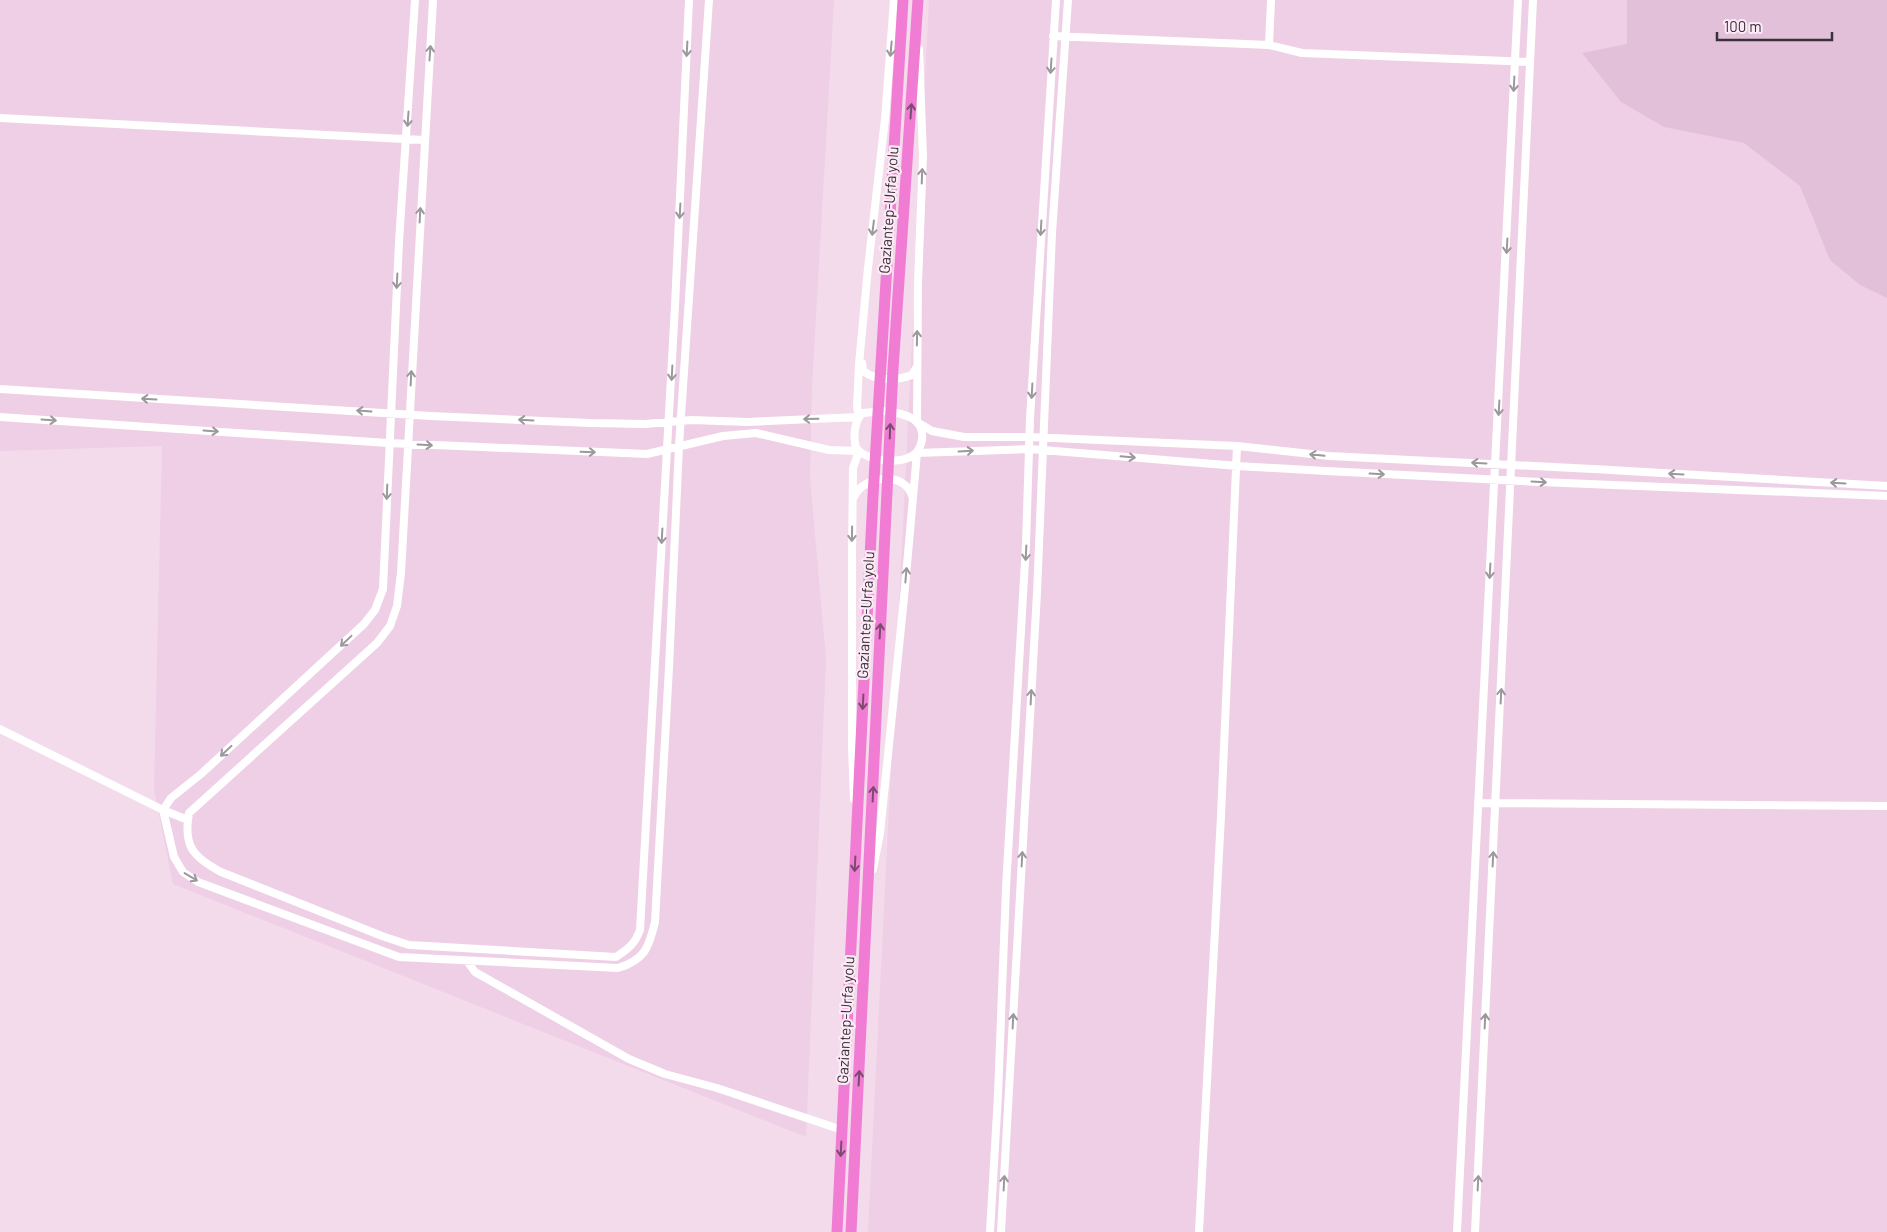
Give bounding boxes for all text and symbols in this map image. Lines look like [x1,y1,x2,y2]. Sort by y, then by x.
scale bar [1717,10,1832,42]
text: 100 m [1724,17,1762,35]
one-way arrow [682,40,691,56]
one-way arrow [886,40,895,56]
one-way arrow [425,46,434,62]
one-way arrow [1047,58,1056,74]
one-way arrow [1510,75,1519,91]
one-way arrow [906,103,915,119]
one-way arrow [403,110,412,126]
street label: Gaziantep-Urfa yolu [875,146,901,274]
one-way arrow [917,168,927,184]
one-way arrow [675,203,684,219]
one-way arrow [415,208,424,224]
one-way arrow [868,219,878,235]
one-way arrow [1037,220,1046,236]
one-way arrow [1502,238,1511,254]
one-way arrow [392,272,402,288]
one-way arrow [912,331,922,347]
one-way arrow [667,365,676,381]
one-way arrow [407,370,416,386]
one-way arrow [1027,382,1036,398]
one-way arrow [141,395,157,404]
one-way arrow [1494,400,1504,416]
one-way arrow [356,407,372,416]
one-way arrow [803,414,819,424]
one-way arrow [518,415,534,425]
one-way arrow [40,416,56,425]
one-way arrow [885,423,895,440]
one-way arrow [203,427,219,436]
one-way arrow [417,440,433,449]
one-way arrow [957,446,973,455]
one-way arrow [579,447,595,456]
one-way arrow [1309,450,1325,460]
one-way arrow [1119,452,1135,461]
one-way arrow [1471,459,1487,468]
one-way arrow [1369,469,1385,478]
one-way arrow [1668,469,1684,478]
one-way arrow [1531,478,1547,487]
one-way arrow [1831,479,1847,488]
one-way arrow [382,483,391,499]
one-way arrow [847,525,857,541]
one-way arrow [657,527,666,543]
one-way arrow [1021,545,1030,561]
street label: Gaziantep-Urfa yolu [853,551,877,679]
one-way arrow [1486,562,1495,578]
one-way arrow [902,567,911,583]
one-way arrow [876,624,885,640]
one-way arrow [339,635,352,647]
one-way arrow [1027,689,1036,705]
one-way arrow [1496,689,1505,705]
one-way arrow [858,693,868,709]
one-way arrow [220,745,233,757]
one-way arrow [868,786,877,802]
one-way arrow [1018,851,1027,867]
one-way arrow [1488,851,1497,867]
one-way arrow [851,856,860,872]
one-way arrow [183,873,198,883]
street label: Gaziantep-Urfa yolu [833,956,857,1084]
one-way arrow [1008,1013,1017,1029]
one-way arrow [1481,1013,1490,1029]
one-way arrow [854,1071,863,1087]
one-way arrow [837,1140,846,1156]
one-way arrow [999,1176,1008,1192]
one-way arrow [1473,1176,1482,1192]

